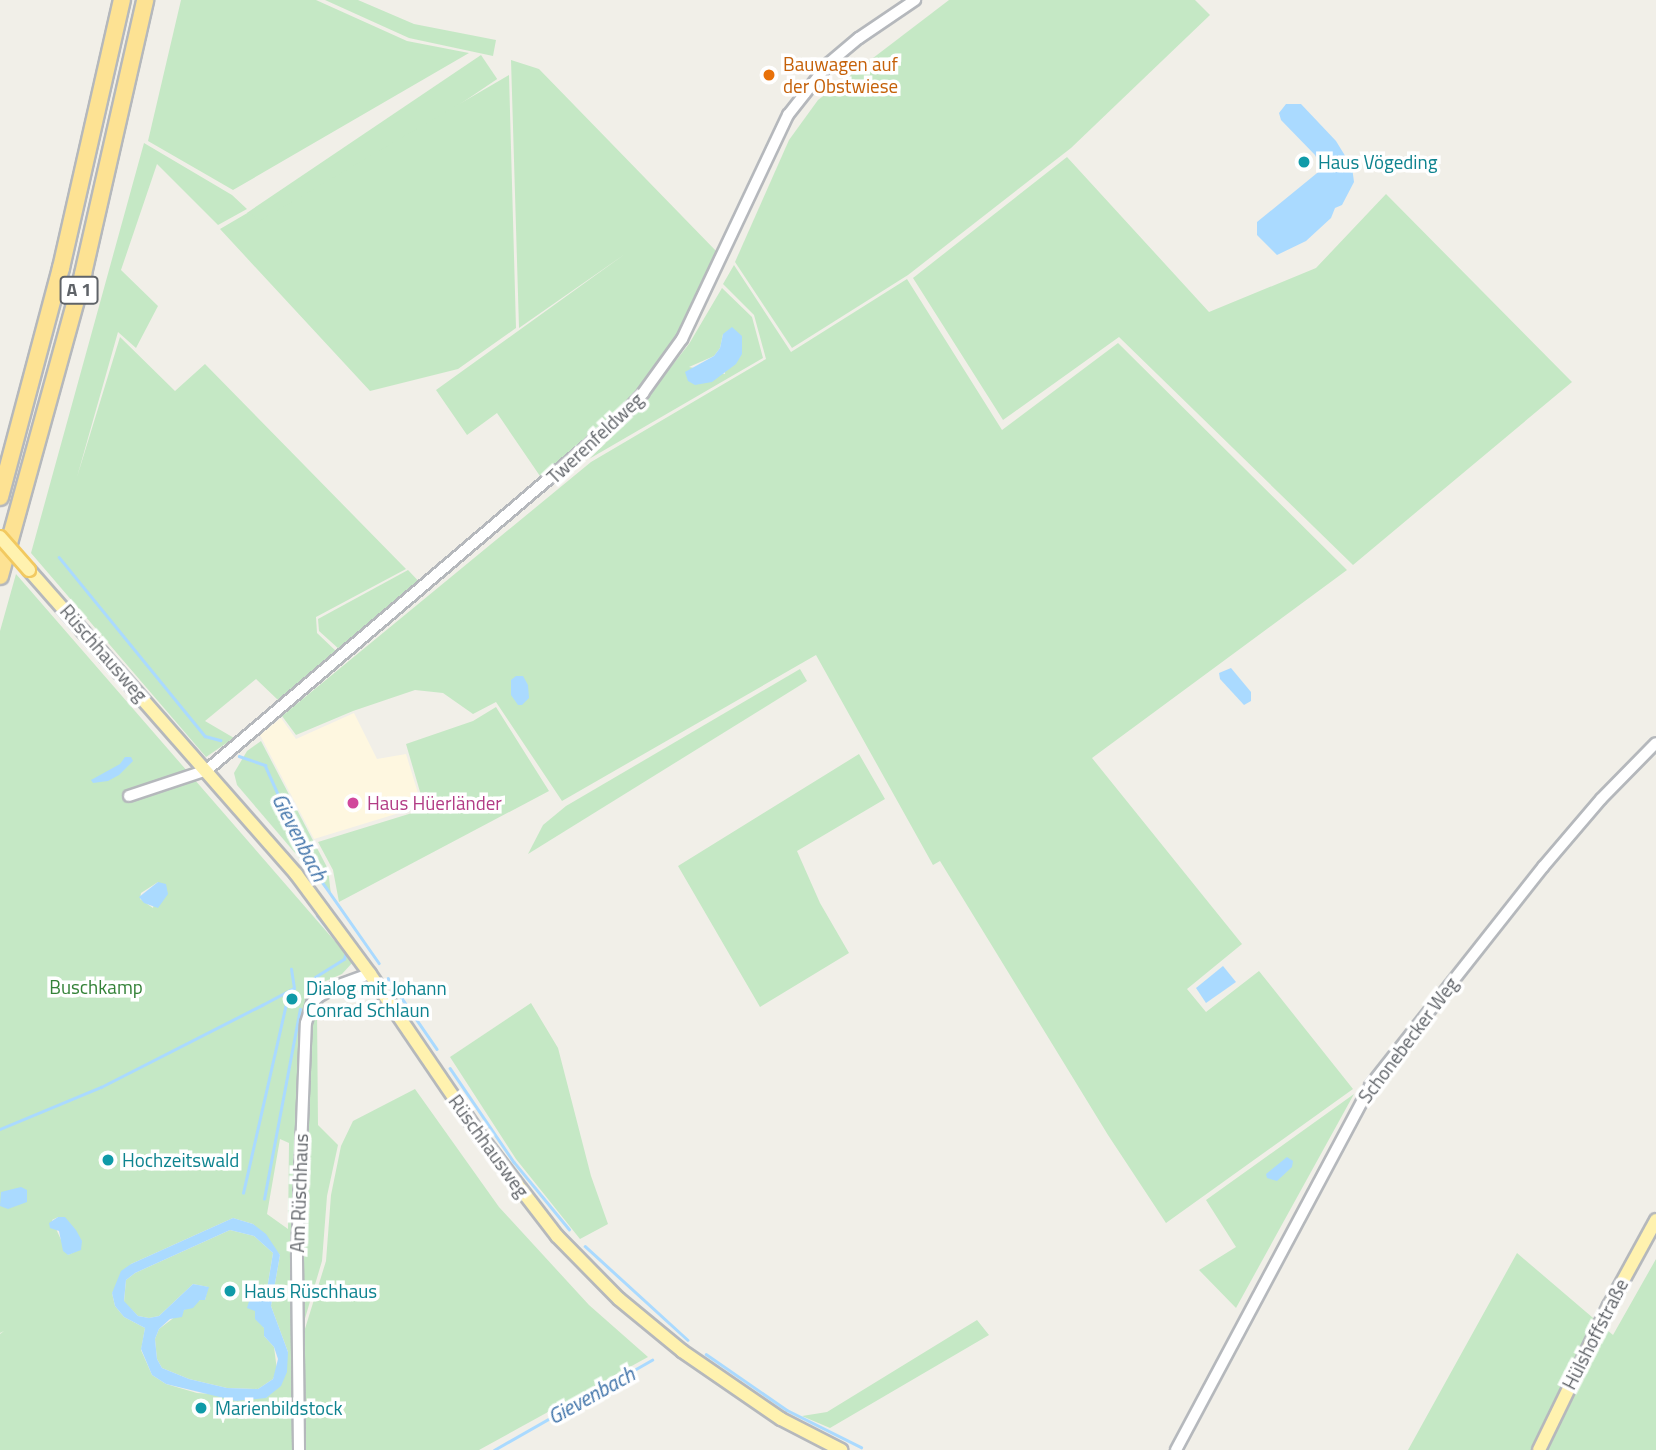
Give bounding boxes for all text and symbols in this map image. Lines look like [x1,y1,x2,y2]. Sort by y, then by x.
place label: Bauwagen auf der Obstwiese [783,53,898,97]
marker: Bauwagen auf der Obstwiese [761,67,777,83]
place label: Haus Vögeding [1318,151,1437,173]
marker: Haus Vögeding [1296,154,1312,170]
road number: A 1 [58,276,100,304]
street label: Twerenfeldweg [542,388,648,488]
street label: Rüschhausweg [56,600,152,706]
water label: Gievenbach [267,789,333,885]
place label: Haus Hüerländer [367,792,502,814]
marker: Haus Hüerländer [345,795,361,811]
street label: Schonebecker Weg [1353,973,1463,1107]
park label: Buschkamp [49,976,143,998]
place label: Dialog mit Johann Conrad Schlaun [306,977,447,1021]
marker: Dialog mit Johann Conrad Schlaun [284,991,300,1007]
street label: Rüschhausweg [444,1090,534,1202]
street label: Am Rüschhaus [286,1133,312,1253]
place label: Hochzeitswald [122,1149,239,1171]
marker: Hochzeitswald [100,1152,116,1168]
street label: Hülshoffstraße [1557,1275,1633,1393]
place label: Haus Rüschhaus [244,1280,377,1302]
marker: Haus Rüschhaus [222,1283,238,1299]
water label: Gievenbach [543,1361,639,1429]
place label: Marienbildstock [215,1397,343,1419]
marker: Marienbildstock [193,1400,209,1416]

